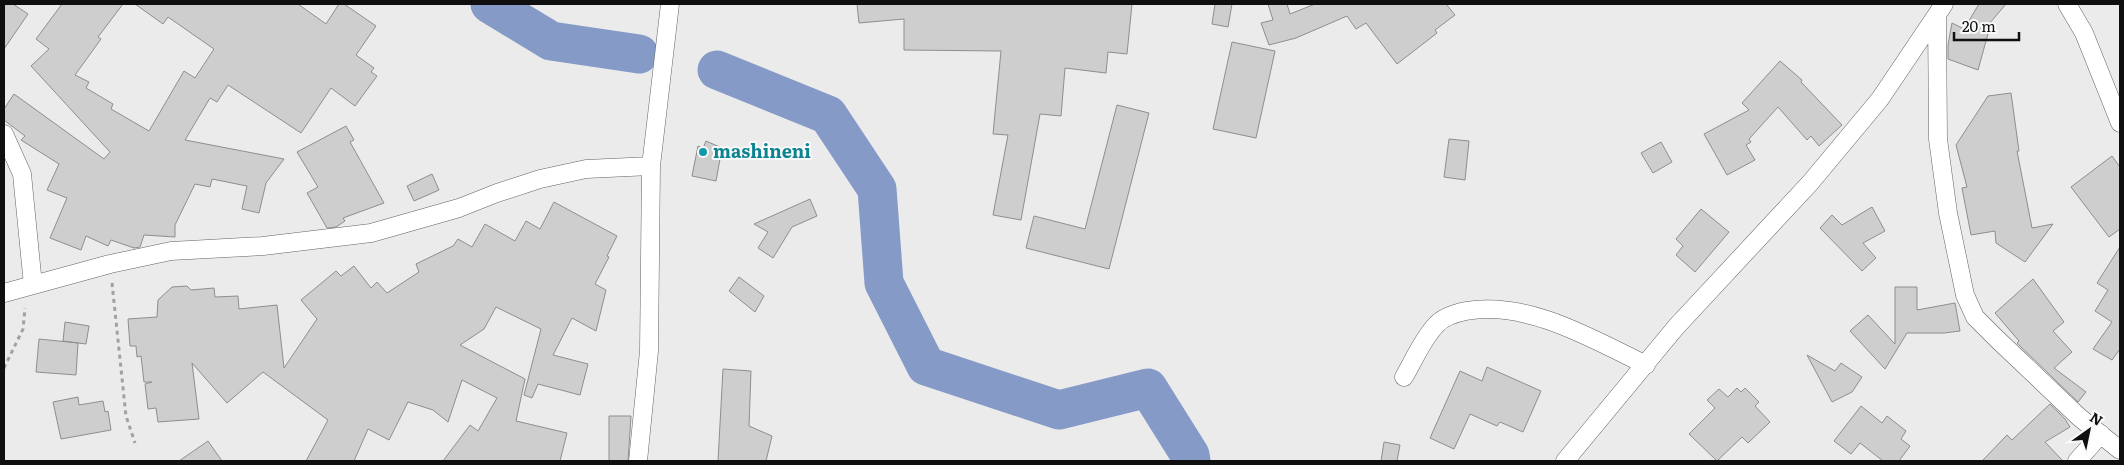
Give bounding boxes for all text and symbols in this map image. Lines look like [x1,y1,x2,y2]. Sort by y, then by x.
scale bar [1954,10,2019,42]
text: 20 m [1962,14,1996,37]
place label: mashineni [713,137,811,164]
marker: mashineni [697,146,709,158]
north arrow [2064,405,2114,455]
text: N [2086,407,2107,430]

